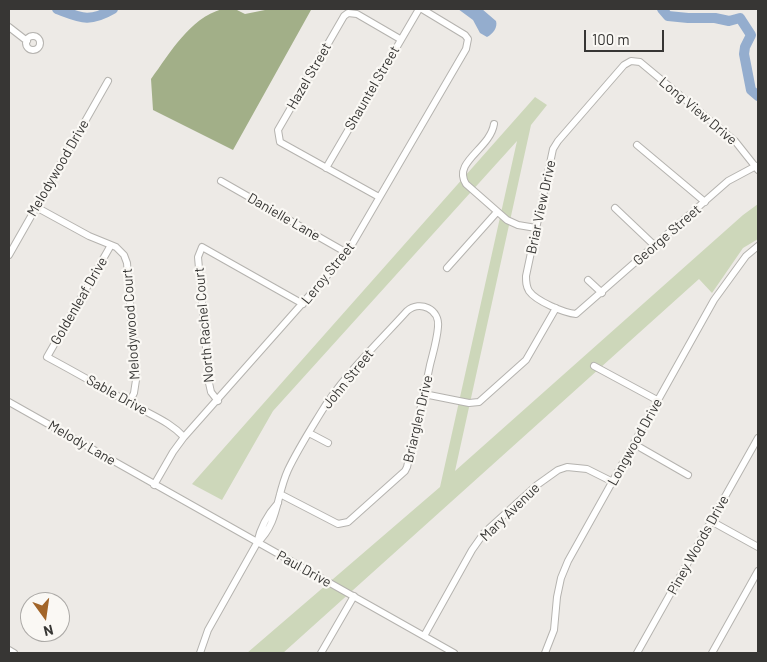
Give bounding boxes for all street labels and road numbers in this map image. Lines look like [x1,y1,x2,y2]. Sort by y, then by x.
street label: Hazel Street [283,40,335,112]
street label: Shauntel Street [341,43,403,133]
street label: Long View Drive [656,74,740,148]
street label: Melodywood Drive [23,117,93,219]
street label: Briar View Drive [523,158,559,256]
street label: Danielle Lane [245,189,323,245]
street label: George Street [630,201,704,269]
street label: Leroy Street [298,238,358,308]
street label: Goldenleaf Drive [47,254,111,348]
street label: North Rachel Court [191,267,217,383]
street label: Melodywood Court [119,268,143,380]
street label: John Street [319,346,377,412]
street label: Sable Drive [83,371,151,419]
street label: Briarglen Drive [400,374,436,464]
street label: Longwood Drive [604,395,666,489]
street label: Melody Lane [45,417,119,469]
street label: Mary Avenue [477,479,543,545]
street label: Piney Woods Drive [664,492,732,598]
street label: Paul Drive [274,547,334,591]

